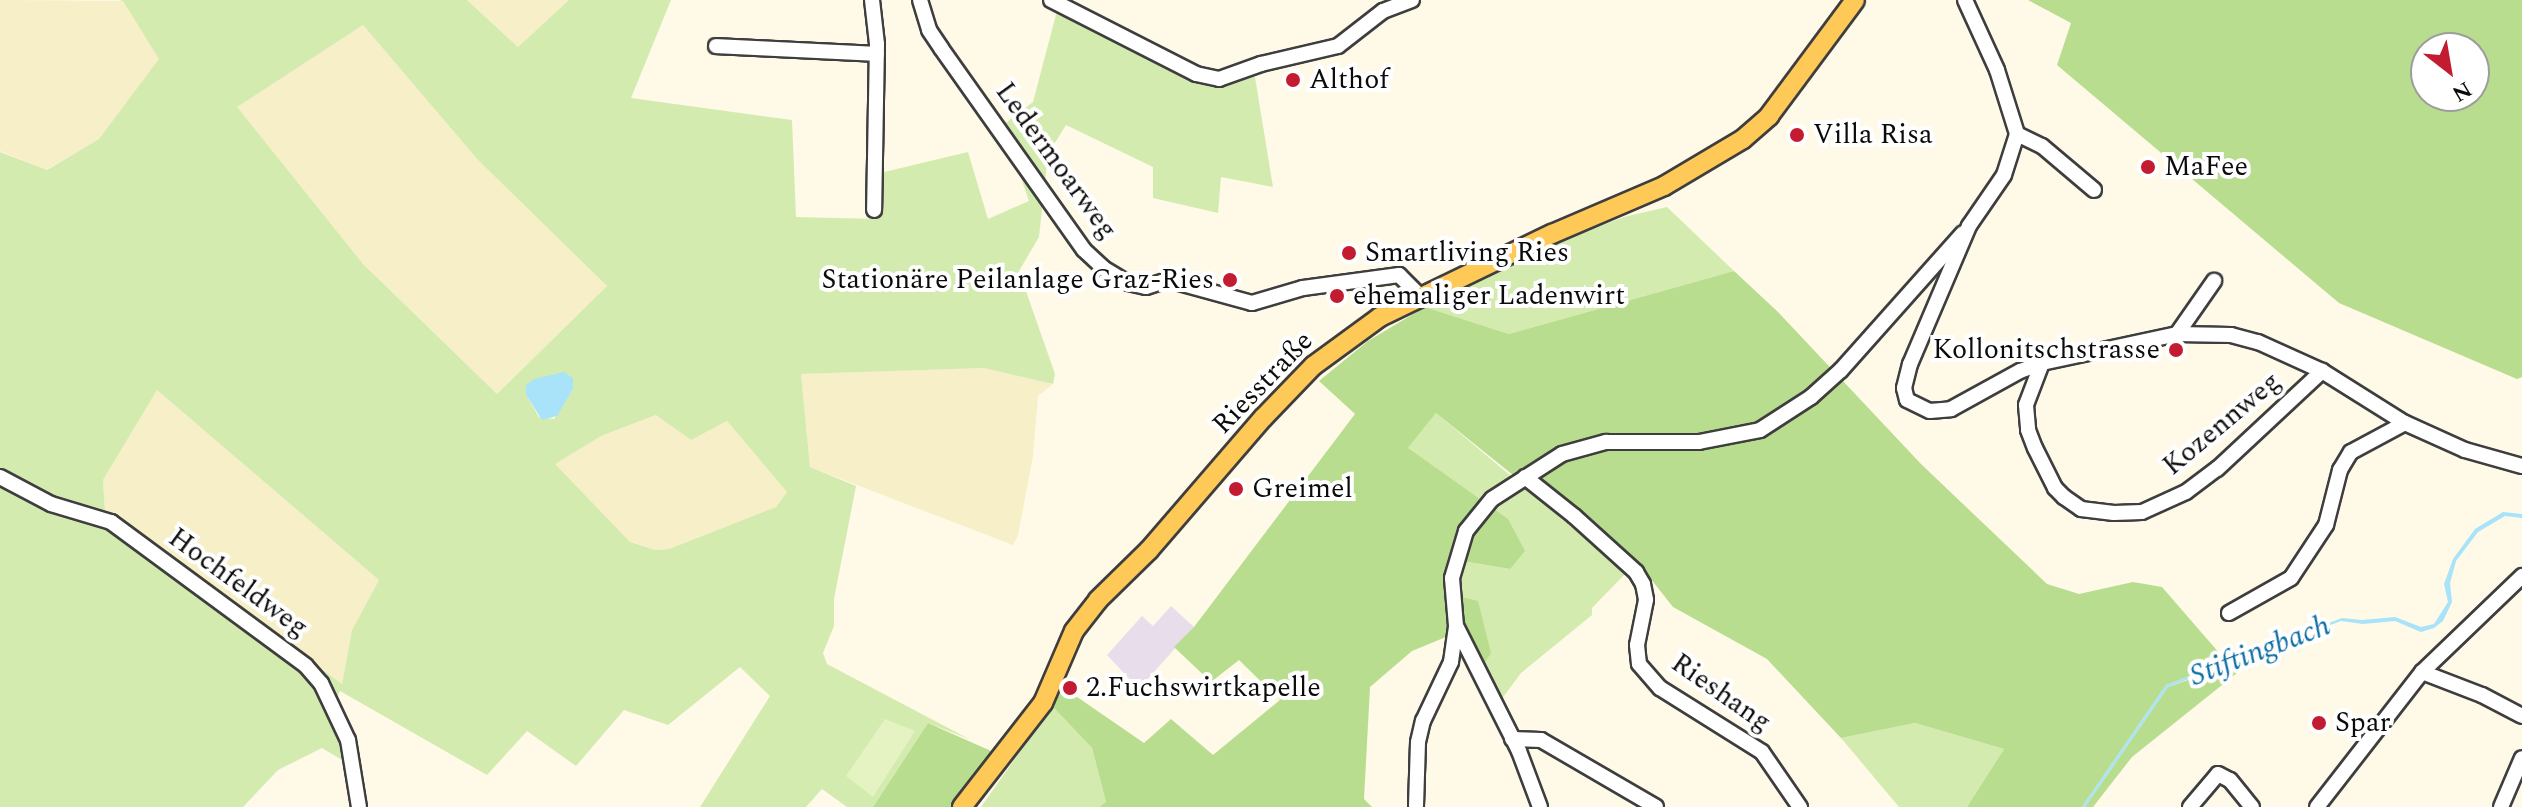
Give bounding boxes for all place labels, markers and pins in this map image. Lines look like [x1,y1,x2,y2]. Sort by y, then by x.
place label: Althof [1309,63,1389,97]
marker: Althof [1284,71,1302,89]
place label: Villa Risa [1813,118,1933,152]
marker: Villa Risa [1788,126,1806,144]
place label: MaFee [2164,150,2248,184]
marker: MaFee [2139,158,2157,176]
place label: Smartliving Ries [1365,236,1569,270]
marker: Smartliving Ries [1340,244,1358,262]
place label: Stationäre Peilanlage Graz-Ries [822,263,1214,297]
marker: Stationäre Peilanlage Graz-Ries [1221,271,1239,289]
place label: ehemaliger Ladenwirt [1353,279,1625,313]
marker: ehemaliger Ladenwirt [1328,287,1346,305]
place label: Kollonitschstrasse [1933,333,2160,367]
marker: Kollonitschstrasse [2167,341,2185,359]
place label: Greimel [1252,472,1353,506]
marker: Greimel [1227,480,1245,498]
place label: 2.Fuchswirtkapelle [1086,671,1321,705]
marker: 2.Fuchswirtkapelle [1061,679,1079,697]
place label: Spar [2335,706,2391,740]
marker: Spar [2310,714,2328,732]

